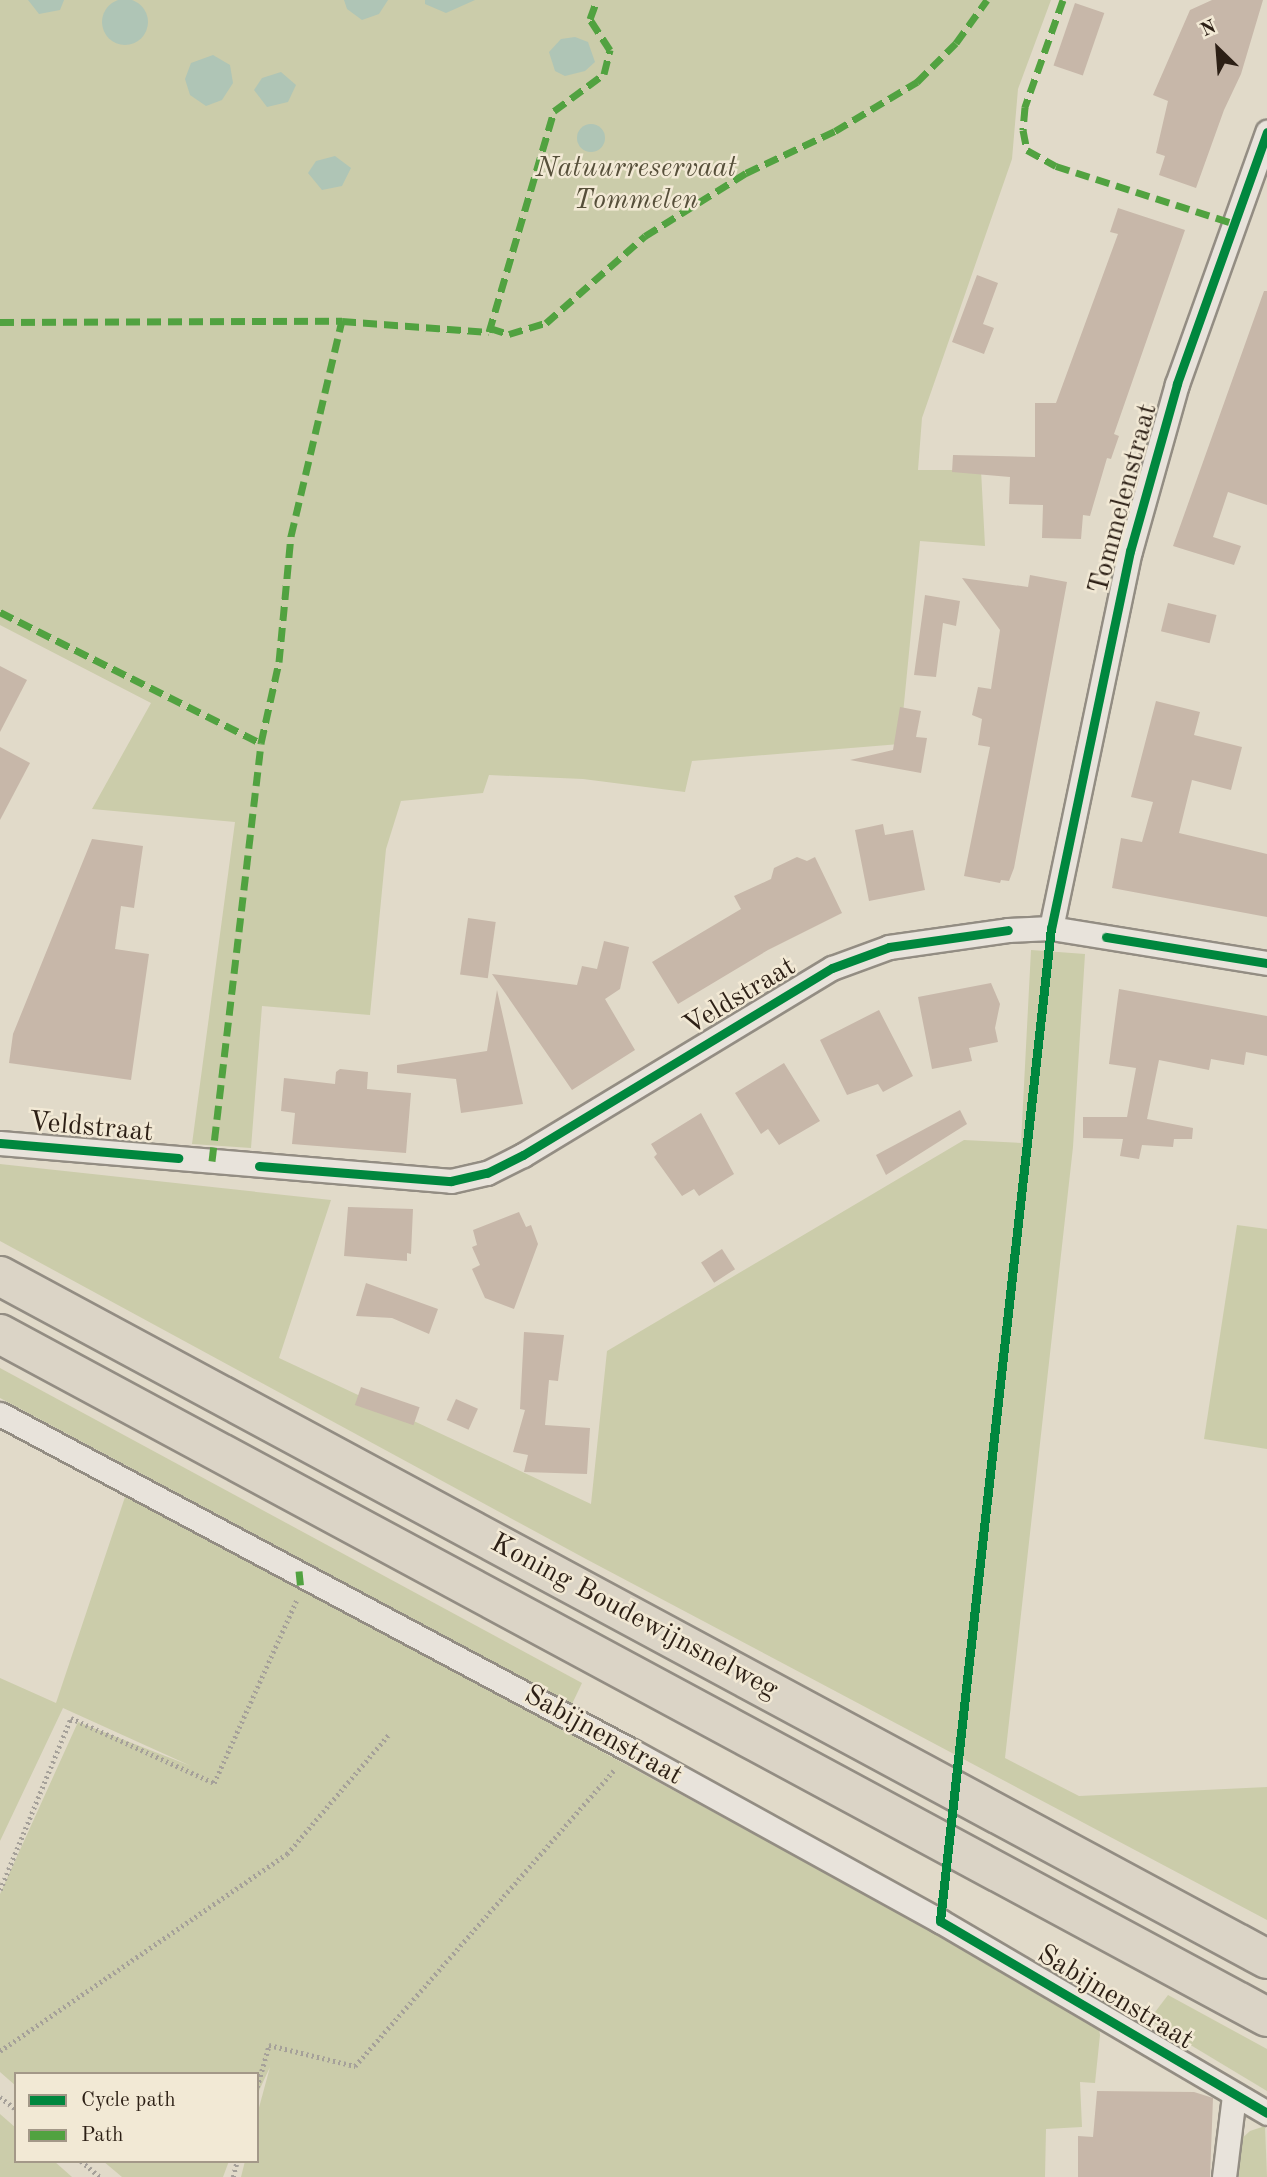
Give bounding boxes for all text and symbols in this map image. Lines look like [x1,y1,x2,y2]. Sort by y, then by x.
north arrow [1183,14,1253,84]
text: N [1198,18,1220,41]
park label: Natuurreservaat Tommelen [535,152,737,218]
street label: Tommelenstraat [1082,400,1166,598]
street label: Veldstraat [678,950,802,1044]
street label: Veldstraat [27,1106,155,1150]
street label: Koning Boudewijnsnelweg [484,1527,784,1707]
street label: Sabijnenstraat [518,1679,688,1793]
street label: Sabijnenstraat [1031,1938,1199,2058]
legend [14,2072,259,2163]
text: Cycle path [81,2090,176,2111]
text: Path [81,2125,124,2146]

